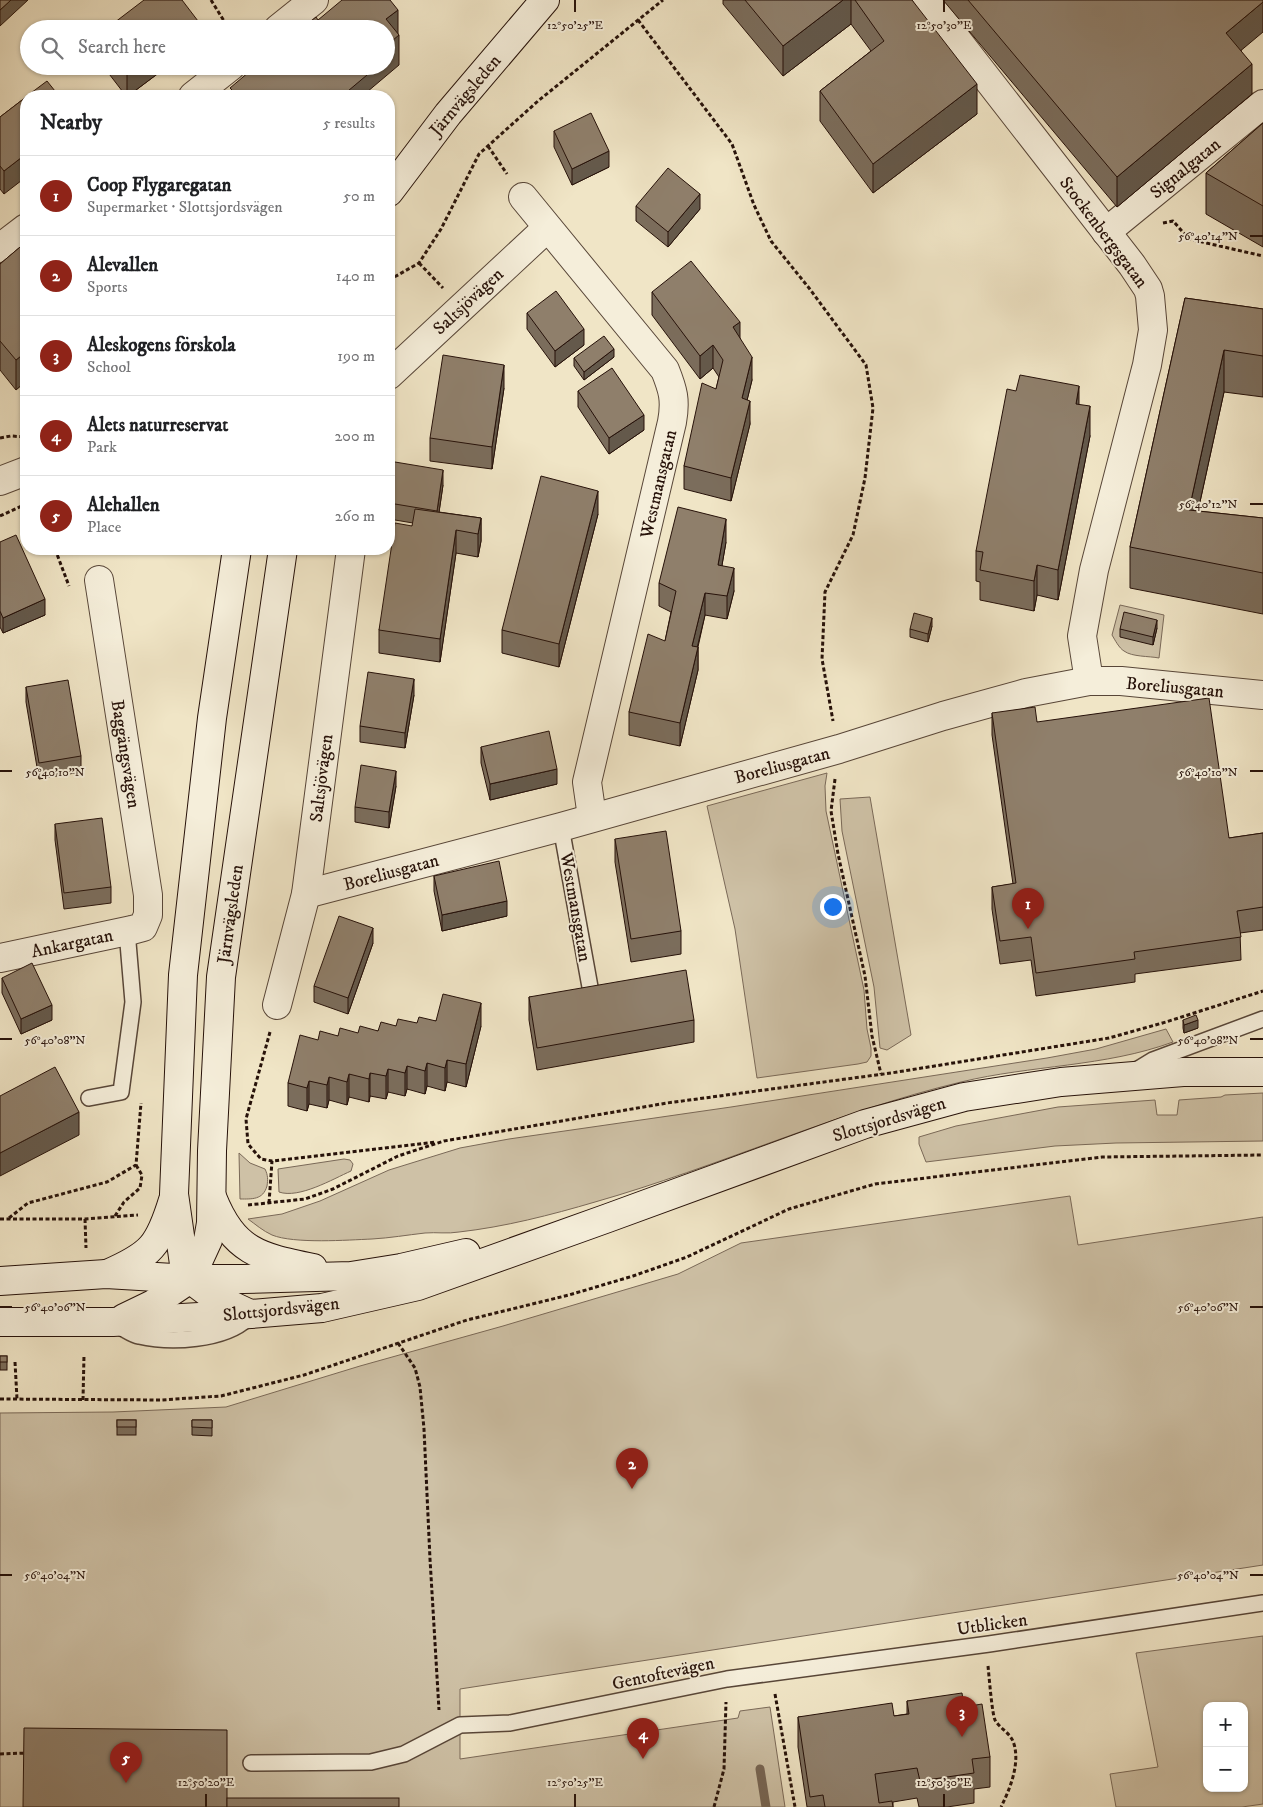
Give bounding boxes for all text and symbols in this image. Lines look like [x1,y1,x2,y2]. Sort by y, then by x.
text: 12°50'25"E [547,18,603,33]
text: 12°50'30"E [916,18,972,33]
search box [20,20,395,75]
icon: search [38,34,66,62]
text: Search here [78,36,166,59]
street label: Järnvägsleden [424,50,507,142]
text: Nearby [40,110,102,136]
text: 5 results [323,113,375,133]
street label: Signalgatan [1146,133,1226,204]
street label: Stockenbergsgatan [1054,173,1153,293]
text: Coop Flygaregatan [87,174,232,197]
text: 1 [53,186,59,206]
text: 50 m [343,186,375,206]
text: Supermarket · Slottsjordsvägen [87,197,283,217]
text: 56°40'14"N [1178,229,1238,244]
text: Alevallen [87,254,158,277]
street label: Saltsjövägen [429,263,509,340]
text: 2 [52,266,60,286]
text: 140 m [336,266,375,286]
text: Sports [87,277,128,297]
text: Aleskogens förskola [87,334,236,357]
text: 3 [53,346,59,366]
text: 190 m [337,346,375,366]
text: School [87,357,131,377]
text: Alets naturreservat [87,414,228,437]
text: 4 [51,426,61,446]
text: 200 m [334,426,375,446]
street label: Westmansgatan [636,427,682,542]
text: Park [87,437,117,457]
text: Alehallen [87,494,160,517]
text: 56°40'12"N [1179,497,1237,512]
text: 5 [52,506,60,526]
text: 260 m [335,506,375,526]
text: Place [87,517,121,537]
street label: Boreliusgatan [1125,673,1225,703]
street label: Baggängsvägen [106,698,145,811]
street label: Saltsjövägen [306,732,338,823]
street label: Boreliusgatan [732,742,833,789]
text: 56°40'10"N [25,765,85,780]
text: 56°40'10"N [1178,765,1238,780]
street label: Boreliusgatan [341,849,442,896]
street label: Westmansgatan [554,850,596,964]
street label: Järnvägsleden [213,863,249,967]
pin: 1 [1012,888,1044,929]
your location [820,894,846,920]
street label: Ankargatan [29,924,116,963]
text: 56°40'08"N [25,1033,86,1048]
text: 56°40'08"N [1178,1033,1239,1048]
street label: Slottsjordsvägen [830,1092,949,1148]
street label: Slottsjordsvägen [222,1293,341,1327]
text: 56°40'06"N [25,1300,86,1315]
text: 56°40'06"N [1178,1300,1239,1315]
pin: 2 [616,1448,648,1489]
text: 56°40'04"N [24,1568,86,1583]
text: 56°40'04"N [1177,1568,1239,1583]
street label: Utblicken [955,1609,1029,1641]
street label: Gentoftevägen [610,1652,717,1696]
pin: 3 [946,1696,978,1737]
map controls [1203,1702,1248,1792]
button: + [1203,1702,1248,1747]
pin: 4 [627,1718,659,1759]
pin: 5 [110,1742,142,1783]
button: − [1203,1747,1248,1792]
text: 12°50'20"E [178,1775,235,1790]
text: 12°50'25"E [547,1775,603,1790]
text: 12°50'30"E [916,1775,972,1790]

